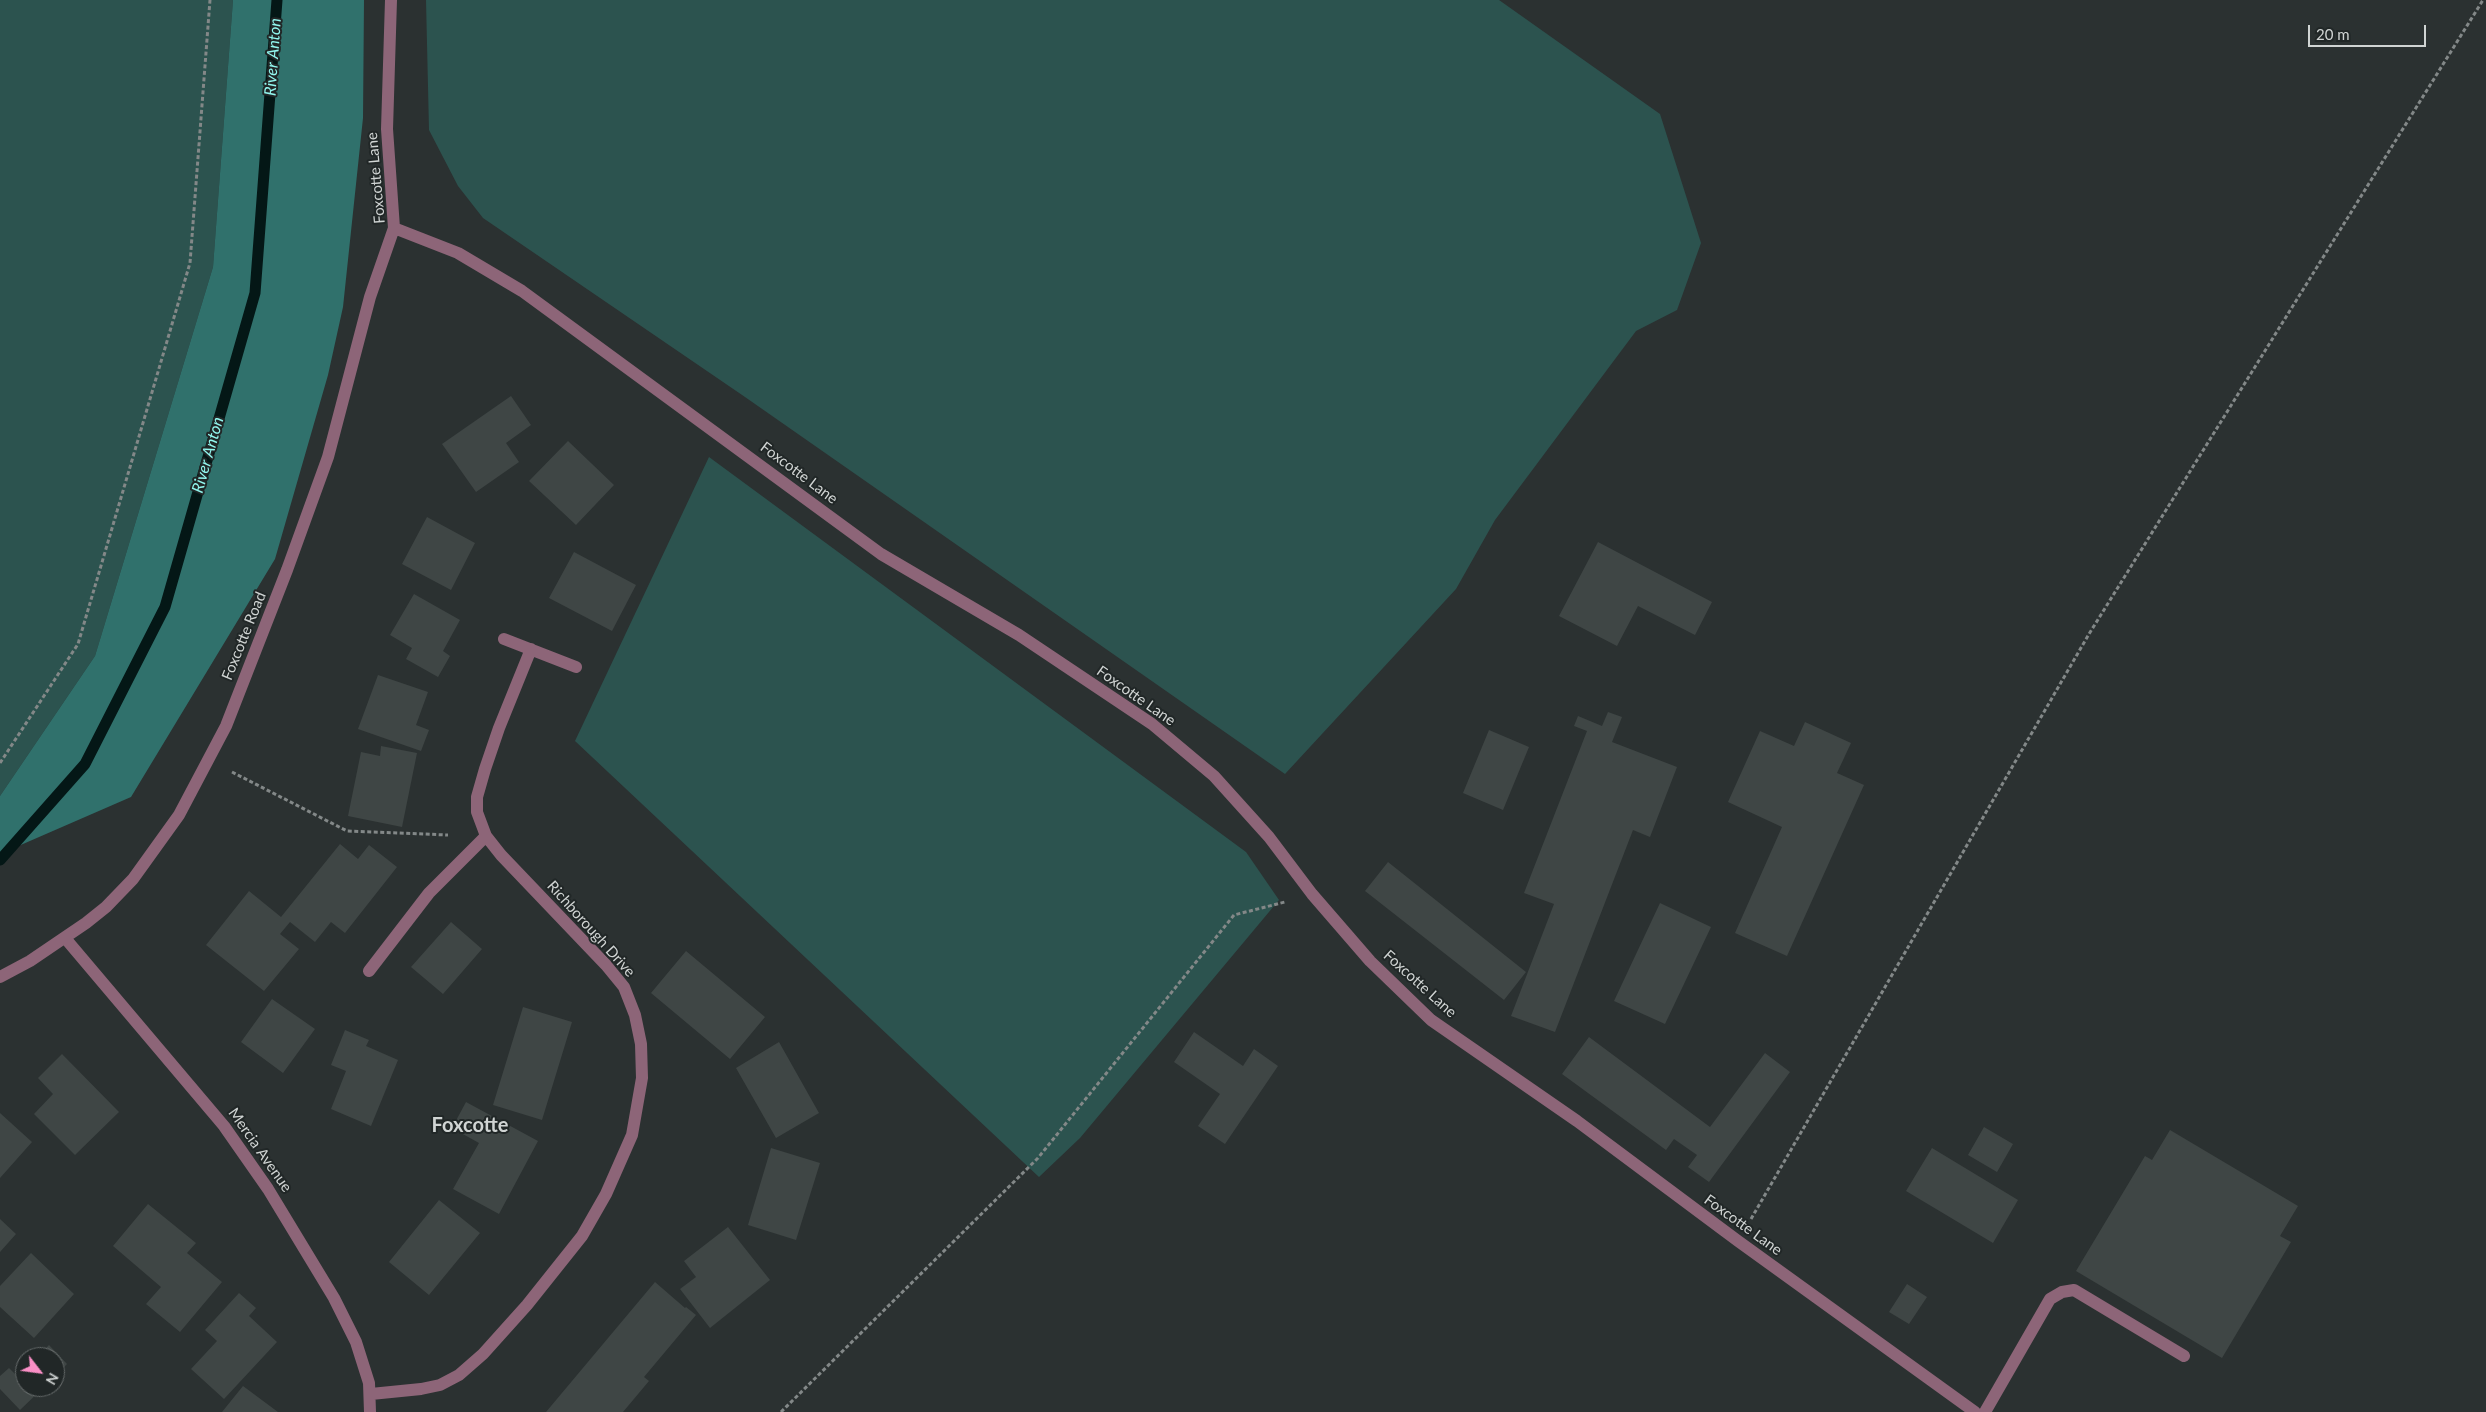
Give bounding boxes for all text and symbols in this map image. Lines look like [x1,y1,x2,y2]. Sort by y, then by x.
scale bar [2311,15,2428,47]
water label: River Anton [261,17,285,97]
text: 20 m [2316,25,2350,43]
street label: Foxcotte Lane [363,131,389,225]
water label: River Anton [188,415,228,495]
street label: Foxcotte Lane [757,438,841,508]
street label: Foxcotte Road [218,589,270,683]
street label: Foxcotte Lane [1093,662,1179,730]
street label: Richborough Drive [543,877,639,981]
street label: Foxcotte Lane [1380,947,1460,1021]
street label: Mercia Avenue [224,1105,296,1195]
district label: Foxcotte [432,1114,508,1138]
street label: Foxcotte Lane [1701,1191,1785,1259]
north arrow [15,1347,65,1397]
text: N [43,1370,63,1388]

